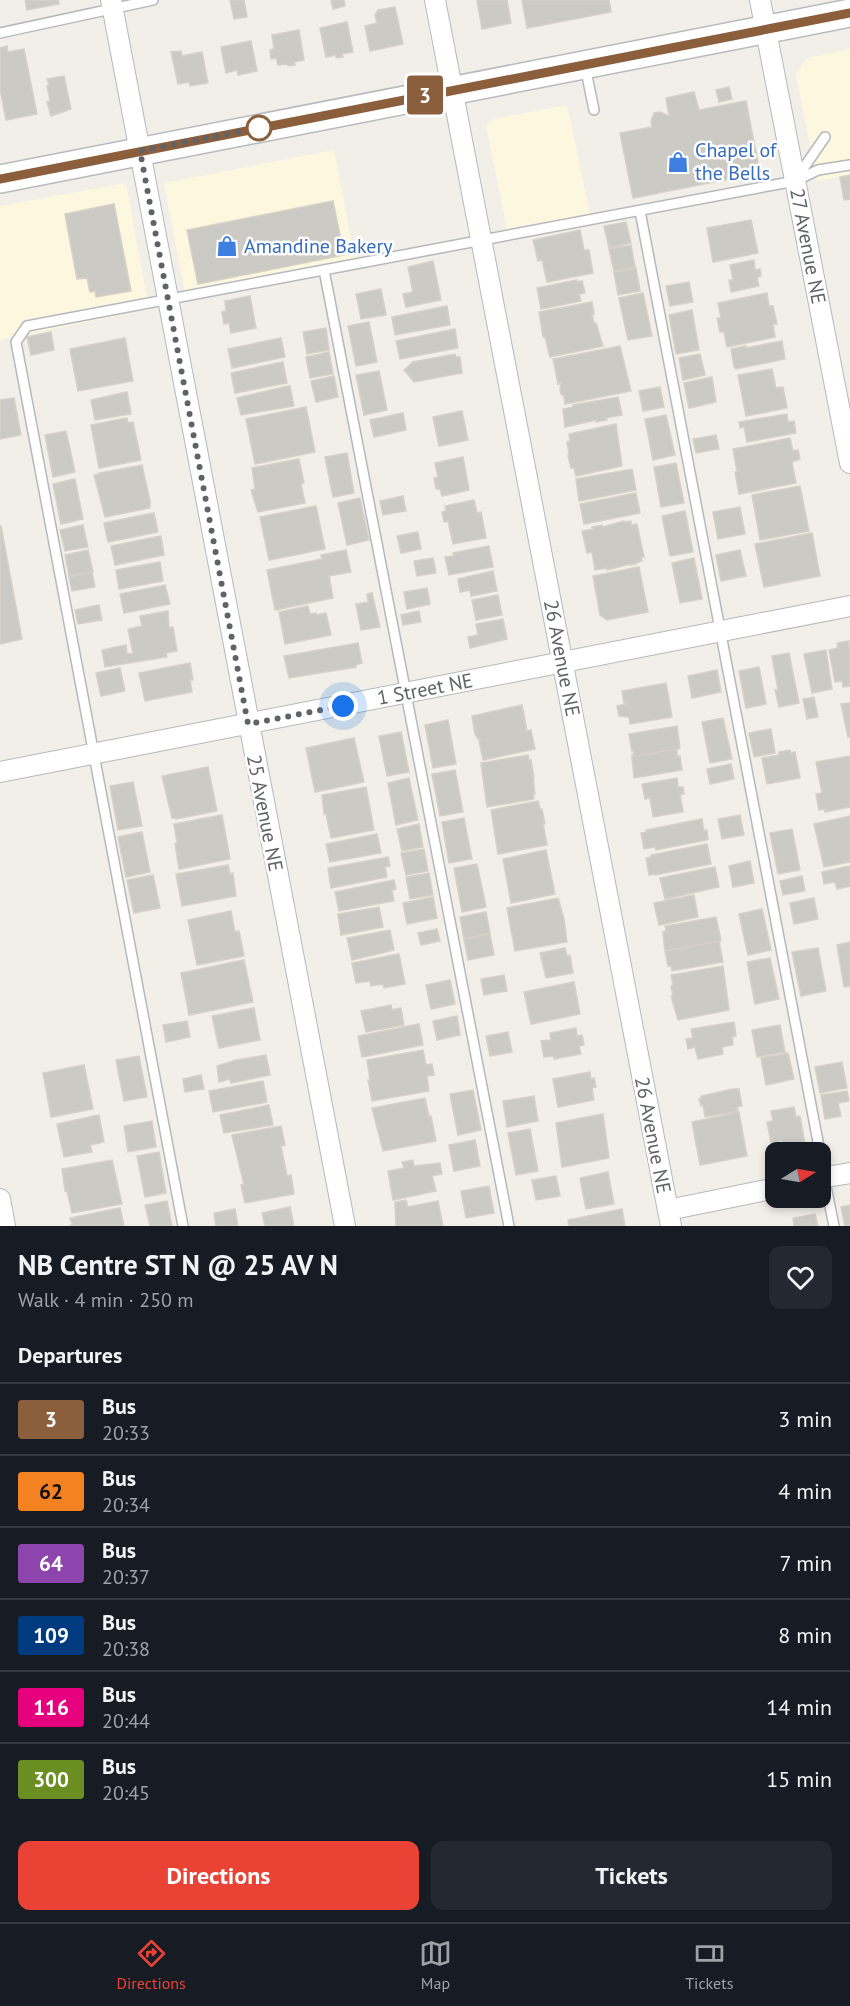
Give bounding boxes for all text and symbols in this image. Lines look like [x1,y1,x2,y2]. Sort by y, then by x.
line badge: 3 [406,76,444,115]
text: 3 [419,82,431,109]
unlabelled marker [246,115,272,141]
place label: Chapel of the Bells [695,137,778,186]
shop icon: Chapel of the Bells [666,150,690,174]
street label: 27 Avenue NE [784,186,832,306]
place label: Amandine Bakery [244,233,393,259]
shop icon: Amandine Bakery [215,234,239,258]
street label: 26 Avenue NE [538,597,586,719]
street label: 1 Street NE [375,667,475,711]
your location [328,691,358,721]
street label: 25 Avenue NE [241,752,289,874]
street label: 26 Avenue NE [629,1074,677,1196]
north arrow [765,1142,831,1208]
map controls [765,1142,831,1208]
text: NB Centre ST N @ 25 AV N [18,1246,338,1283]
button: heart [769,1246,832,1309]
text: Walk · 4 min · 250 m [18,1287,194,1313]
text: Departures [18,1341,122,1369]
text: Bus [102,1392,136,1420]
text: 3 min [778,1405,832,1433]
text: 3 [45,1406,57,1433]
text: 20:33 [102,1420,150,1446]
text: Bus [102,1464,136,1492]
text: 4 min [778,1477,832,1505]
text: 62 [39,1478,63,1505]
text: 20:34 [102,1492,150,1518]
text: Bus [102,1536,136,1564]
text: 7 min [780,1549,832,1577]
text: 64 [39,1550,63,1577]
text: 20:37 [102,1564,150,1590]
text: Bus [102,1608,136,1636]
text: 8 min [778,1621,832,1649]
text: 109 [33,1622,69,1649]
text: 20:38 [102,1636,150,1662]
text: Bus [102,1680,136,1708]
text: 14 min [766,1693,832,1721]
text: 116 [33,1694,69,1721]
text: 20:44 [102,1708,150,1734]
text: Bus [102,1752,136,1780]
text: 15 min [766,1765,832,1793]
text: 300 [33,1766,69,1793]
text: 20:45 [102,1780,150,1806]
button: Directions [18,1841,419,1910]
button: Tickets [431,1841,832,1910]
tab: Directions [117,1937,186,1993]
tab: Map [419,1937,452,1993]
tab: Tickets [685,1937,733,1993]

